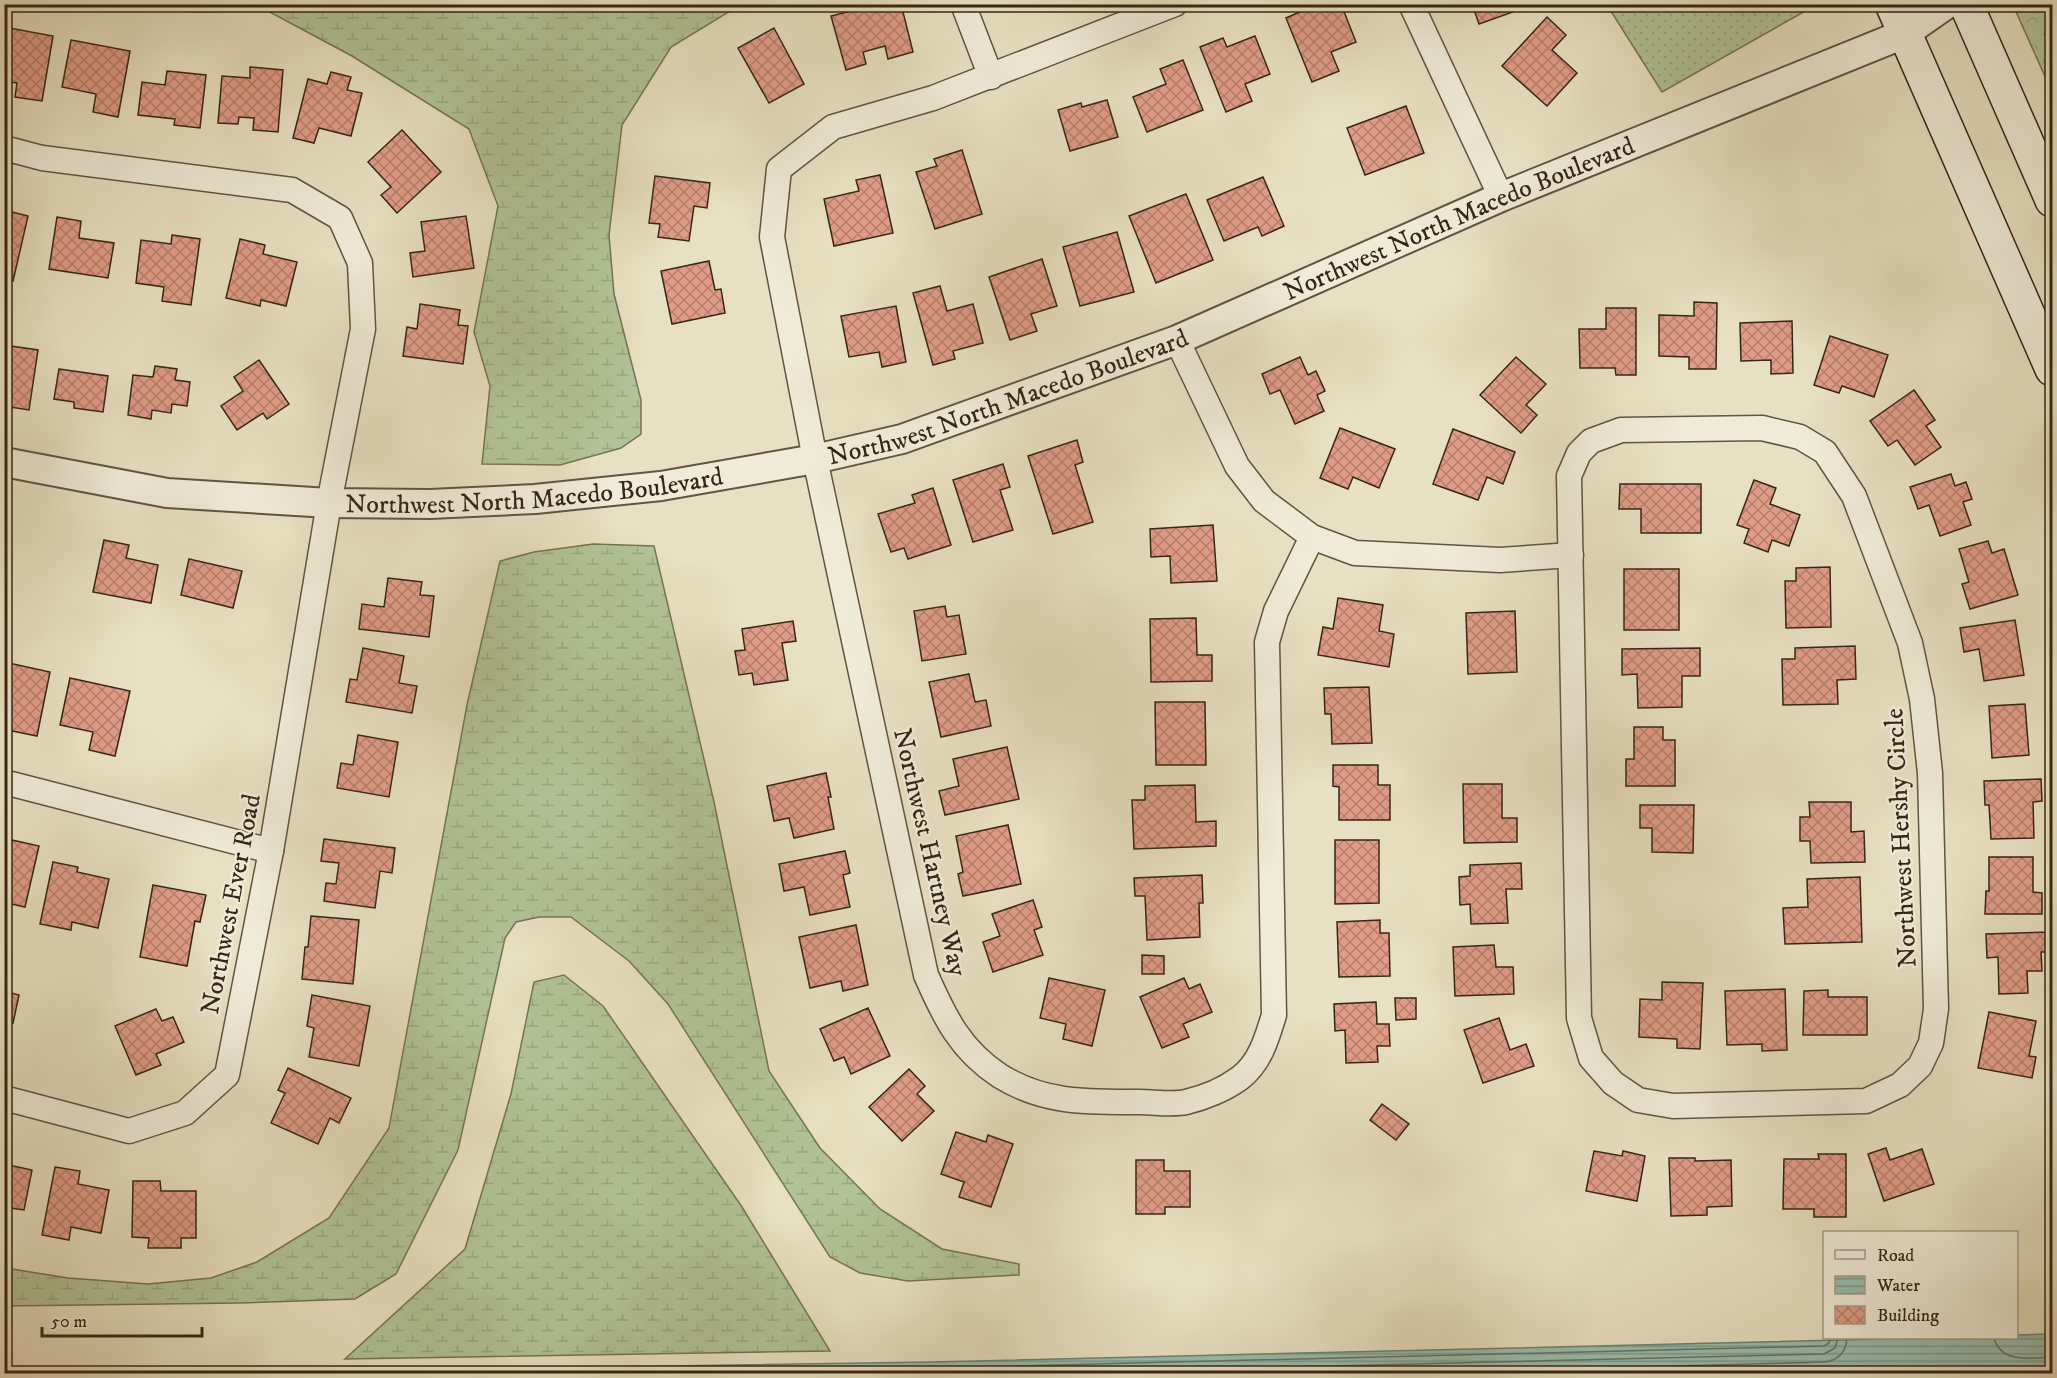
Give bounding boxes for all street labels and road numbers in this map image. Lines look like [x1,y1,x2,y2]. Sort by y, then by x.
street label: Northwest North Macedo Boulevard [1279,130,1640,309]
street label: Northwest North Macedo Boulevard [825,322,1194,474]
street label: Northwest North Macedo Boulevard [345,460,726,522]
street label: Northwest Hershy Circle [1878,707,1925,969]
street label: Northwest Hartney Way [885,725,974,980]
street label: Northwest Ever Road [194,791,269,1017]

